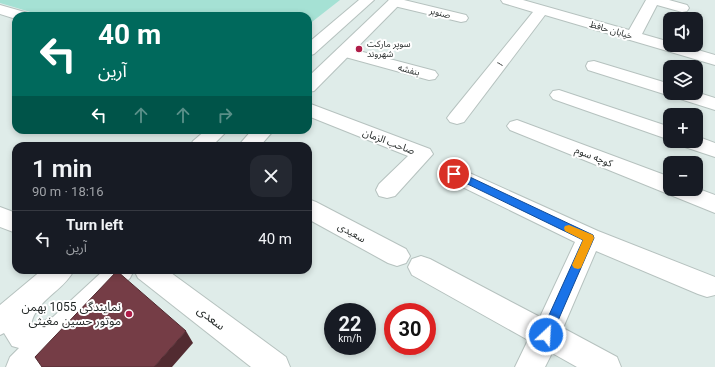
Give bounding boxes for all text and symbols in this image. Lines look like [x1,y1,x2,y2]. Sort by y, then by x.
street label: صنوبر [427,5,452,21]
map controls [663,12,703,196]
button: sound [663,12,703,52]
text: 40 m [98,18,161,51]
street label: خیابان حافظ [588,19,634,41]
icon: left [32,28,84,80]
place label: سوپر مارکت شهروند [367,39,411,60]
marker: سوپر مارکت شهروند [354,44,364,54]
street label: ۱ [494,59,506,69]
text: آرین [98,60,127,81]
button: layers [663,60,703,100]
street label: بنفشه [397,62,421,78]
icon: left [88,104,110,126]
icon: ahead [130,104,152,126]
icon: ahead [172,104,194,126]
icon: right [214,104,236,126]
button: + [663,108,703,148]
street label: صاحب الزمان [361,127,416,157]
street label: کوچه سوم [572,144,615,172]
text: 1 min [32,155,92,183]
button: close [250,155,292,197]
button: − [663,156,703,196]
pin [437,157,471,191]
icon: arrive [443,163,465,185]
text: 90 m · 18:16 [32,184,103,199]
text: Turn left [66,216,123,234]
street label: سعیدی [336,220,368,245]
icon: left [32,228,54,250]
text: 40 m [258,230,292,248]
text: آرین [66,240,87,255]
place label: نمایندگی 1055 بهمن موتور حسین مغیثی [22,300,121,328]
street label: سعدی [194,303,228,333]
speed limit sign: 30 [384,303,436,355]
marker: نمایندگی 1055 بهمن موتور حسین مغیثی [124,309,134,319]
text: 22 [339,312,361,336]
position arrow [525,314,567,356]
text: km/h [338,333,362,344]

